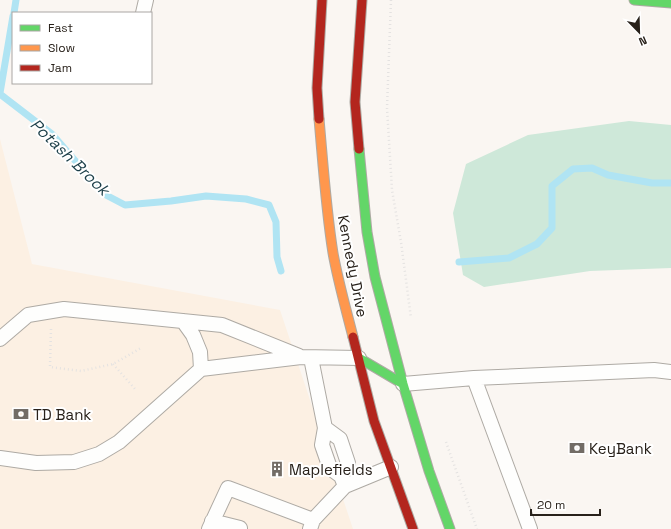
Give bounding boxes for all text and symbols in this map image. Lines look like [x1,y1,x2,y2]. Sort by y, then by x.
legend [12,12,152,84]
north arrow [619,12,659,52]
text: Fast [48,20,73,36]
text: N [637,33,649,49]
text: Slow [48,40,75,56]
text: Jam [48,60,72,76]
water label: Potash Brook [26,114,116,202]
street label: Kennedy Drive [334,213,372,319]
bank icon: TD Bank [12,405,30,423]
place label: TD Bank [33,405,91,424]
bank icon: KeyBank [568,439,586,457]
place label: KeyBank [589,439,652,458]
building icon: Maplefields [268,460,286,478]
place label: Maplefields [289,460,373,479]
scale bar [531,491,600,517]
text: 20 m [537,497,565,513]

